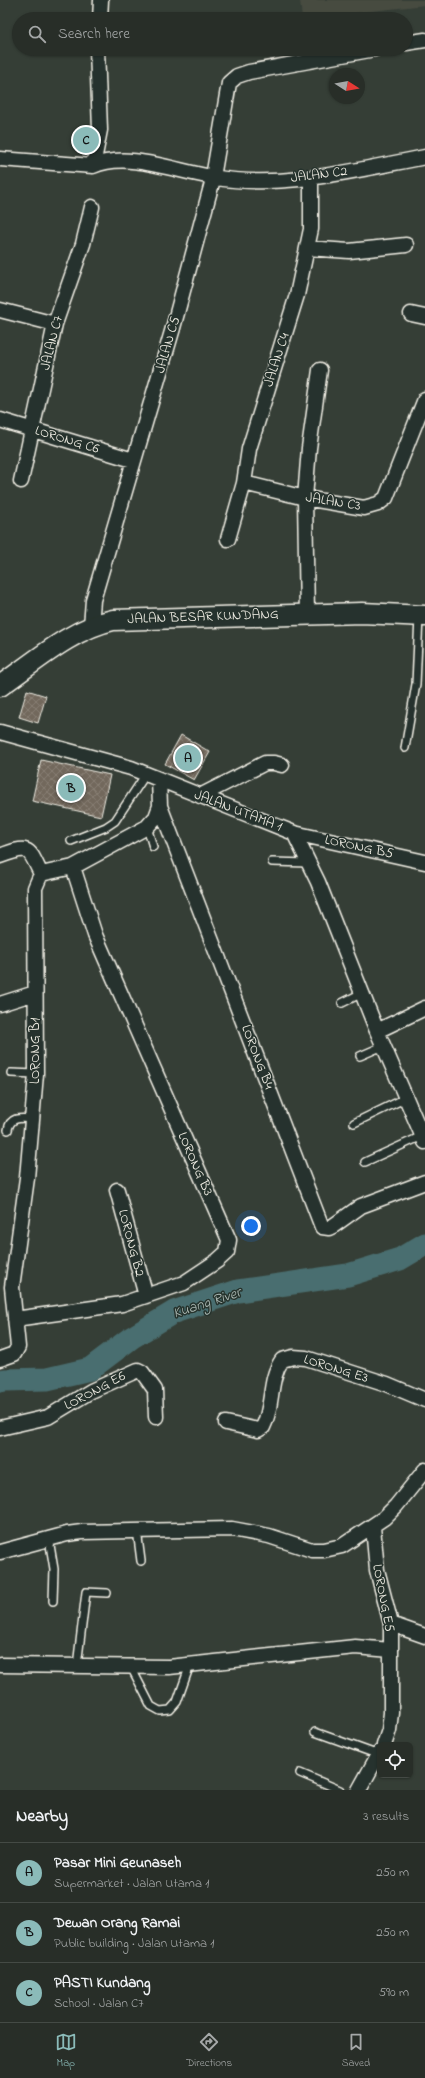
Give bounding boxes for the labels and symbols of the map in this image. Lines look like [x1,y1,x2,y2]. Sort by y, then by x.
north arrow [329,68,365,104]
pin: C [73,125,99,155]
street label: JALAN C2 [290,161,349,189]
street label: JALAN C7 [35,313,69,373]
street label: JALAN C5 [150,314,186,376]
street label: JALAN C4 [258,330,296,390]
street label: LORONG C6 [32,420,102,460]
street label: JALAN C3 [304,487,362,517]
street label: JALAN BESAR KUNDANG [127,604,279,630]
pin: A [175,743,201,773]
pin: B [58,773,84,803]
street label: JALAN UTAMA 1 [191,785,286,838]
street label: LORONG B5 [323,829,395,865]
street label: LORONG B1 [25,1017,46,1084]
street label: LORONG B4 [235,1022,279,1092]
street label: LORONG B3 [172,1129,218,1199]
street label: LORONG B2 [112,1207,150,1279]
your location [241,1216,261,1236]
water label: Kuang River [170,1281,246,1325]
street label: LORONG E3 [301,1349,371,1389]
street label: LORONG E6 [60,1366,130,1416]
street label: LORONG E5 [366,1562,400,1634]

